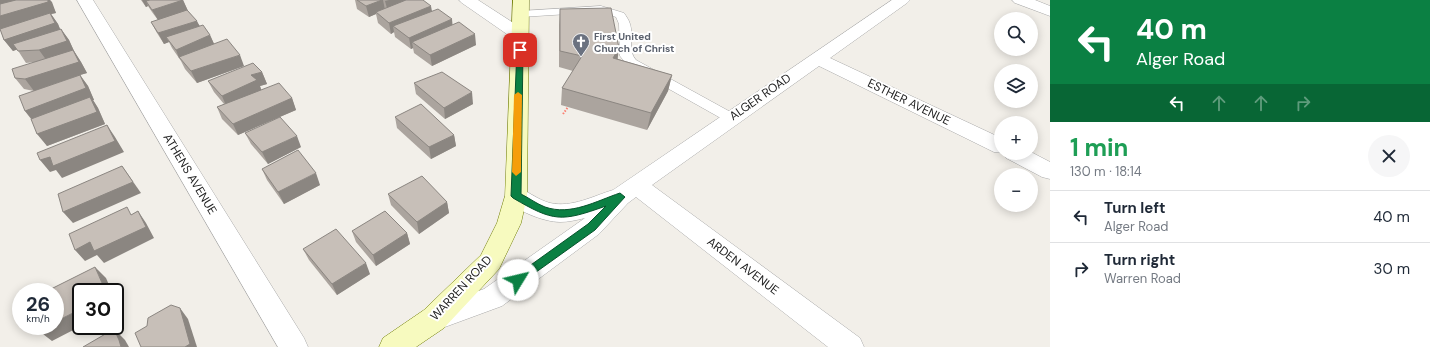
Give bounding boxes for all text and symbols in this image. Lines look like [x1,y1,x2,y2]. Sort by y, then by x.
text: 40 m [1136,11,1207,48]
map controls [994,12,1038,212]
button: search [994,12,1038,56]
icon: left [1070,16,1122,68]
place label: First United Church of Christ [594,30,674,55]
church icon: First United Church of Christ [571,32,591,57]
pin [503,33,537,67]
icon: arrive [509,39,531,61]
text: Alger Road [1136,47,1225,71]
button: layers [994,64,1038,108]
street label: ALGER ROAD [726,70,794,124]
street label: ESTHER AVENUE [865,75,953,129]
icon: left [1166,92,1188,114]
icon: ahead [1208,92,1230,114]
icon: ahead [1250,92,1272,114]
icon: right [1292,92,1314,114]
button: + [994,116,1038,160]
street label: ATHENS AVENUE [160,131,221,218]
text: 1 min [1070,132,1128,163]
button: close [1368,135,1410,177]
text: 130 m · 18:14 [1070,163,1142,180]
button: − [994,168,1038,212]
text: Turn left [1104,198,1165,218]
icon: left [1070,206,1092,228]
text: 40 m [1373,207,1410,227]
text: Alger Road [1104,218,1168,235]
street label: ARDEN AVENUE [704,234,782,298]
text: Turn right [1104,250,1175,270]
street label: WARREN ROAD [427,252,495,324]
icon: right [1070,258,1092,280]
position arrow [497,259,539,301]
text: 30 m [1374,259,1410,279]
text: Warren Road [1104,270,1181,287]
speed limit sign: 30 [72,283,124,335]
text: 26 [26,291,50,317]
text: km/h [26,312,50,325]

